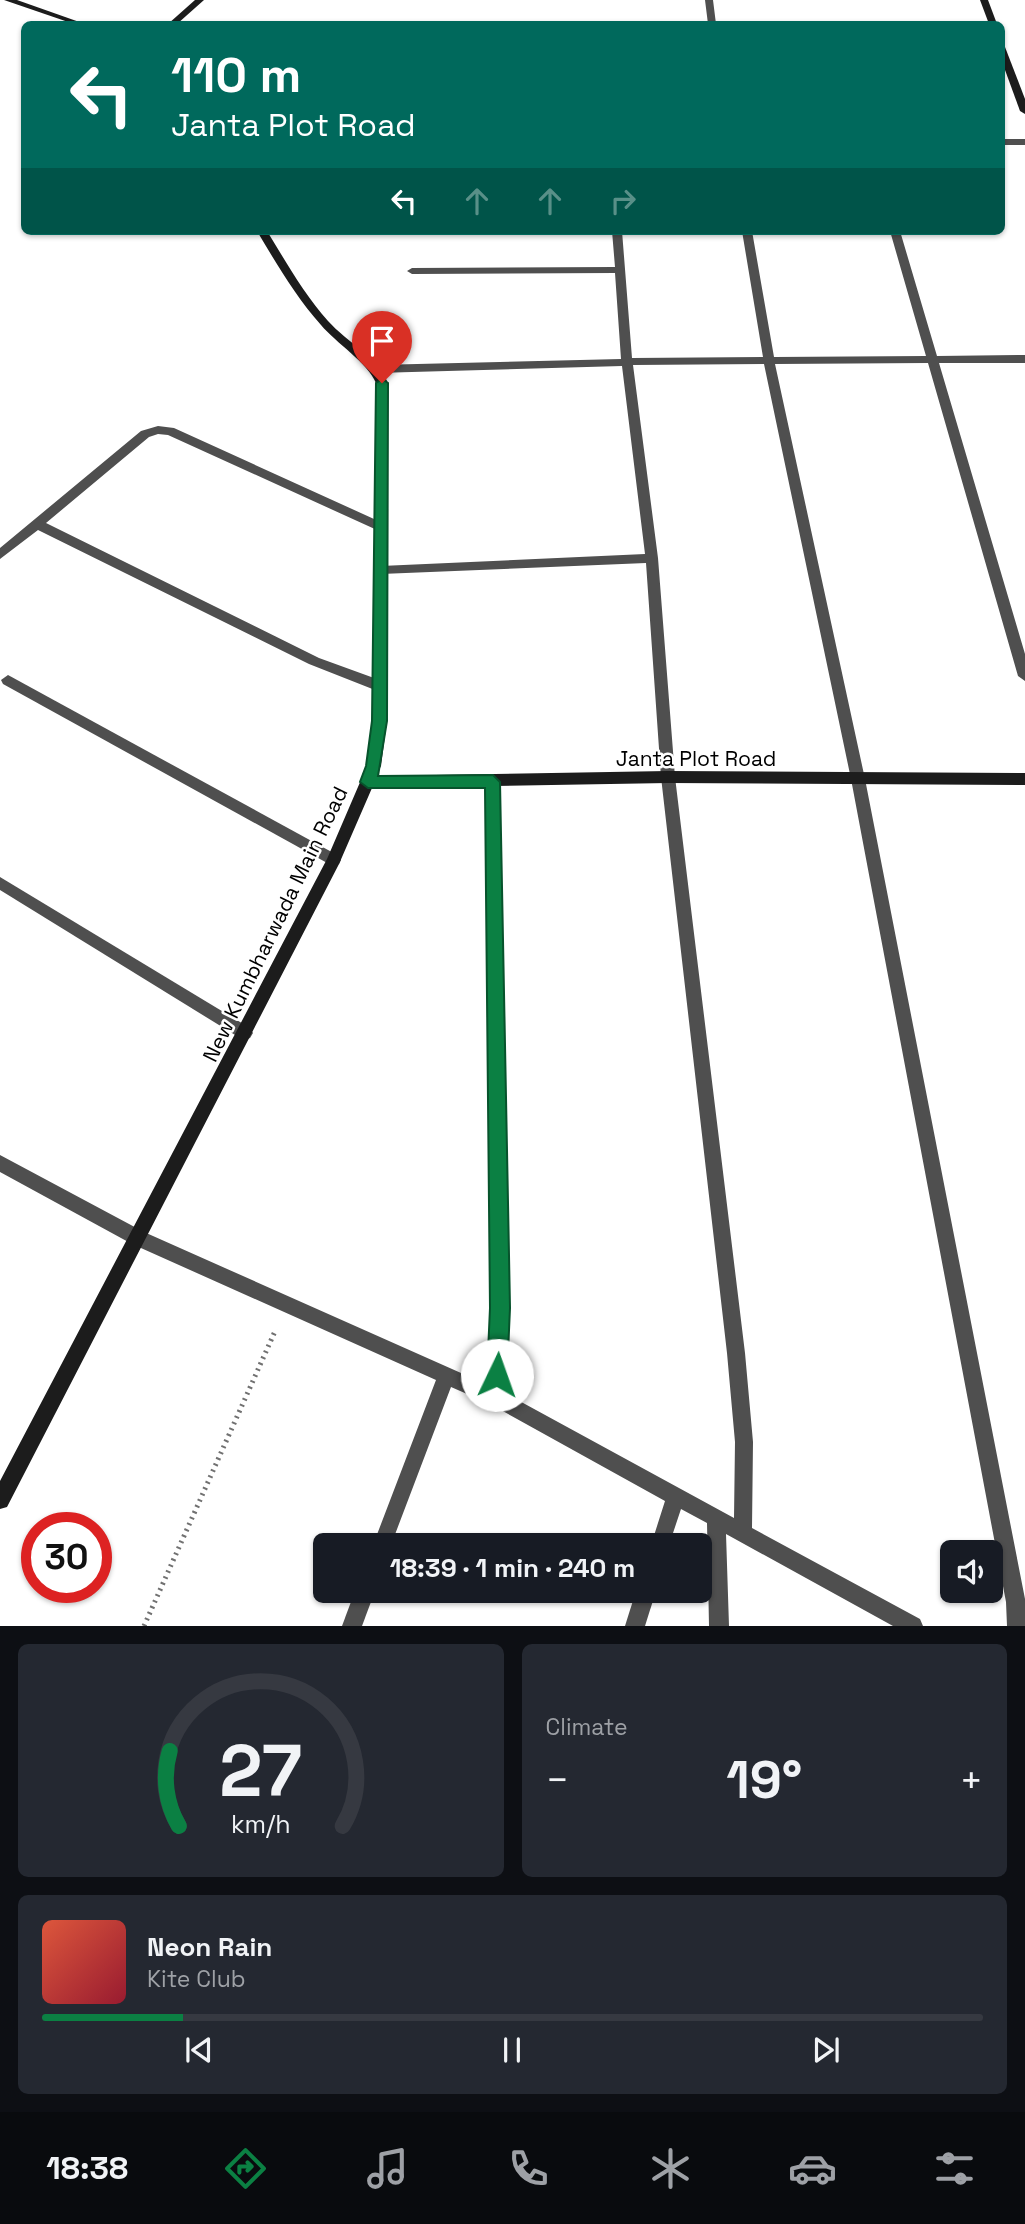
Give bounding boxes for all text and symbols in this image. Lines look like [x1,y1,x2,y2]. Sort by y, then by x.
text: 110 m [171,44,301,106]
icon: left [56,49,147,140]
text: Janta Plot Road [171,105,416,145]
icon: left [385,182,423,220]
icon: ahead [458,182,496,220]
icon: ahead [531,182,569,220]
icon: right [604,182,642,220]
pin [352,311,412,383]
icon: arrive [363,322,401,360]
street label: Janta Plot Road [616,745,776,772]
street label: New Kumbharwada Main Road [196,782,354,1066]
position arrow [460,1338,534,1412]
speed limit sign: 30 [21,1512,112,1603]
map controls [940,1540,1003,1603]
button: sound [940,1540,1003,1603]
text: 18:39 · 1 min · 240 m [390,1551,635,1585]
text: Climate [546,1712,628,1742]
text: 27 [219,1725,302,1818]
text: 19° [726,1747,802,1813]
text: − [546,1756,569,1804]
text: + [959,1756,983,1804]
text: km/h [231,1808,291,1840]
text: Neon Rain [147,1930,272,1964]
text: Kite Club [147,1964,246,1994]
icon: previous [180,2031,218,2069]
icon: pause [493,2031,531,2069]
icon: next [807,2031,845,2069]
icon: directions [221,2144,270,2193]
icon: music [363,2144,412,2193]
icon: phone [504,2144,553,2193]
icon: climate [646,2144,695,2193]
icon: car [788,2144,837,2193]
icon: filters [930,2144,979,2193]
text: 18:38 [46,2148,128,2188]

